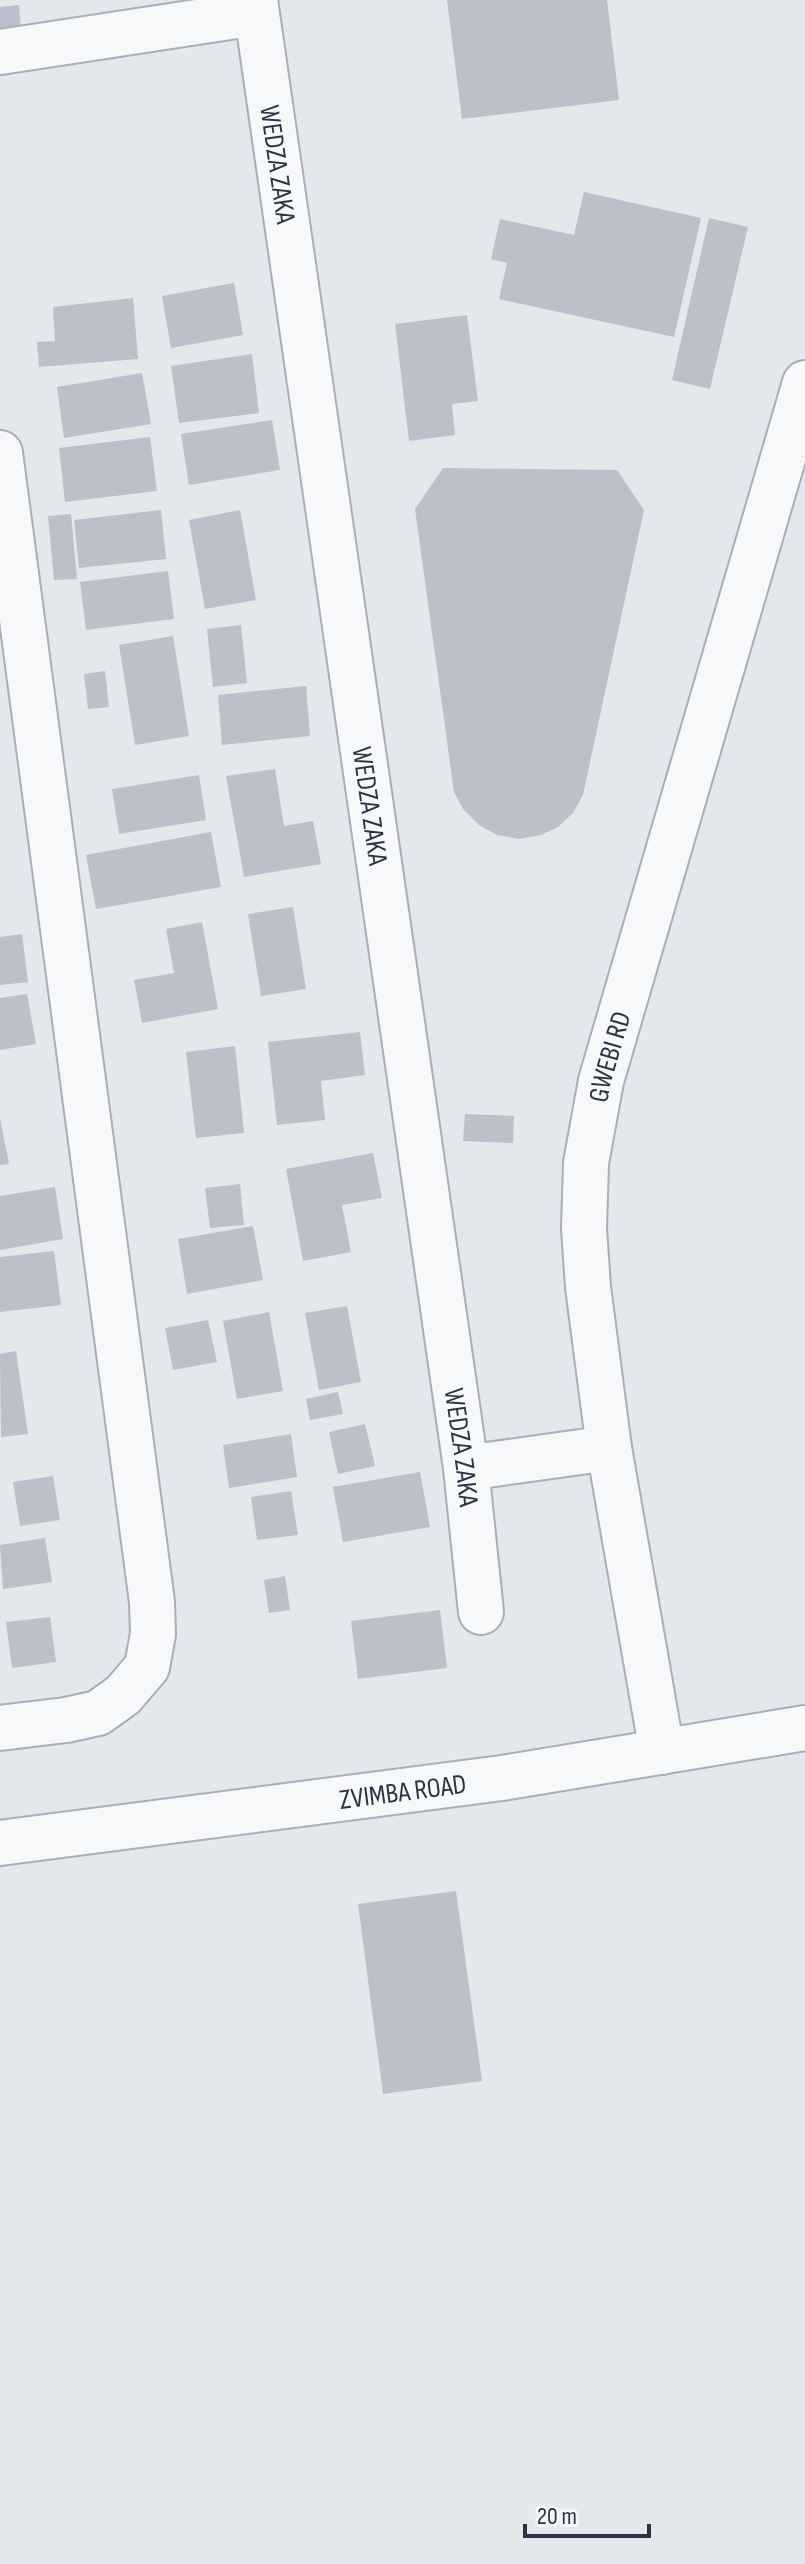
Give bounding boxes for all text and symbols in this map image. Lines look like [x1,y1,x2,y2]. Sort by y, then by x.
street label: WEDZA ZAKA [252,103,302,227]
street label: WEDZA ZAKA [344,744,394,868]
street label: GWEBI RD [582,1008,638,1105]
street label: WEDZA ZAKA [437,1386,485,1509]
street label: ZVIMBA ROAD [337,1768,468,1817]
scale bar [525,2488,649,2538]
text: 20 m [537,2502,577,2531]

